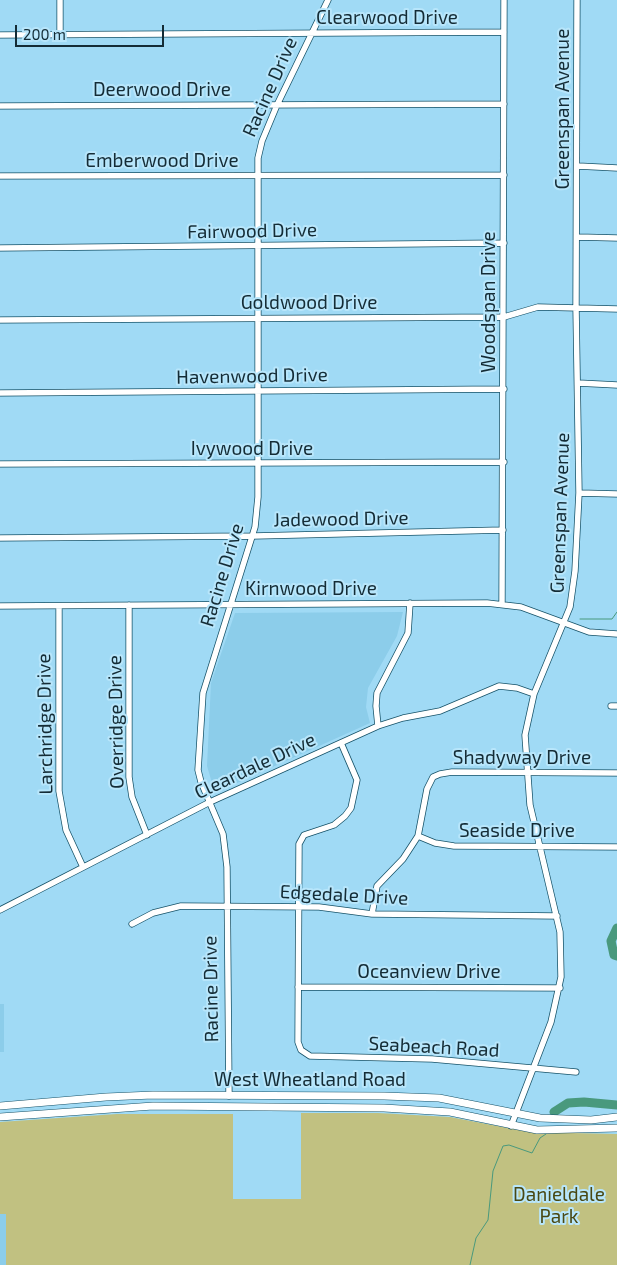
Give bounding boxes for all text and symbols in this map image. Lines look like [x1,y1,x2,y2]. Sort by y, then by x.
street label: Clearwood Drive [316,7,458,29]
scale bar [18,15,166,47]
text: 200 m [23,25,66,43]
street label: Greenspan Avenue [552,29,574,189]
street label: Racine Drive [238,34,302,140]
street label: Deerwood Drive [93,79,231,101]
street label: Emberwood Drive [85,150,239,172]
street label: Fairwood Drive [187,218,317,244]
street label: Woodspan Drive [478,231,500,373]
street label: Goldwood Drive [241,292,377,314]
street label: Havenwood Drive [176,363,328,389]
street label: Greenspan Avenue [546,432,574,594]
street label: Ivywood Drive [191,438,313,460]
street label: Jadewood Drive [273,506,409,532]
street label: Racine Drive [195,521,249,629]
street label: Kirnwood Drive [245,578,377,600]
street label: Larchridge Drive [32,653,58,795]
street label: Overridge Drive [103,655,129,789]
street label: Cleardale Drive [191,728,319,804]
street label: Shadyway Drive [453,747,591,769]
street label: Seaside Drive [459,820,575,842]
street label: Edgedale Drive [279,880,409,910]
street label: Racine Drive [199,935,223,1043]
street label: Oceanview Drive [357,961,501,983]
street label: Seabeach Road [368,1032,500,1062]
street label: West Wheatland Road [214,1069,406,1091]
park label: Danieldale Park [513,1184,605,1228]

